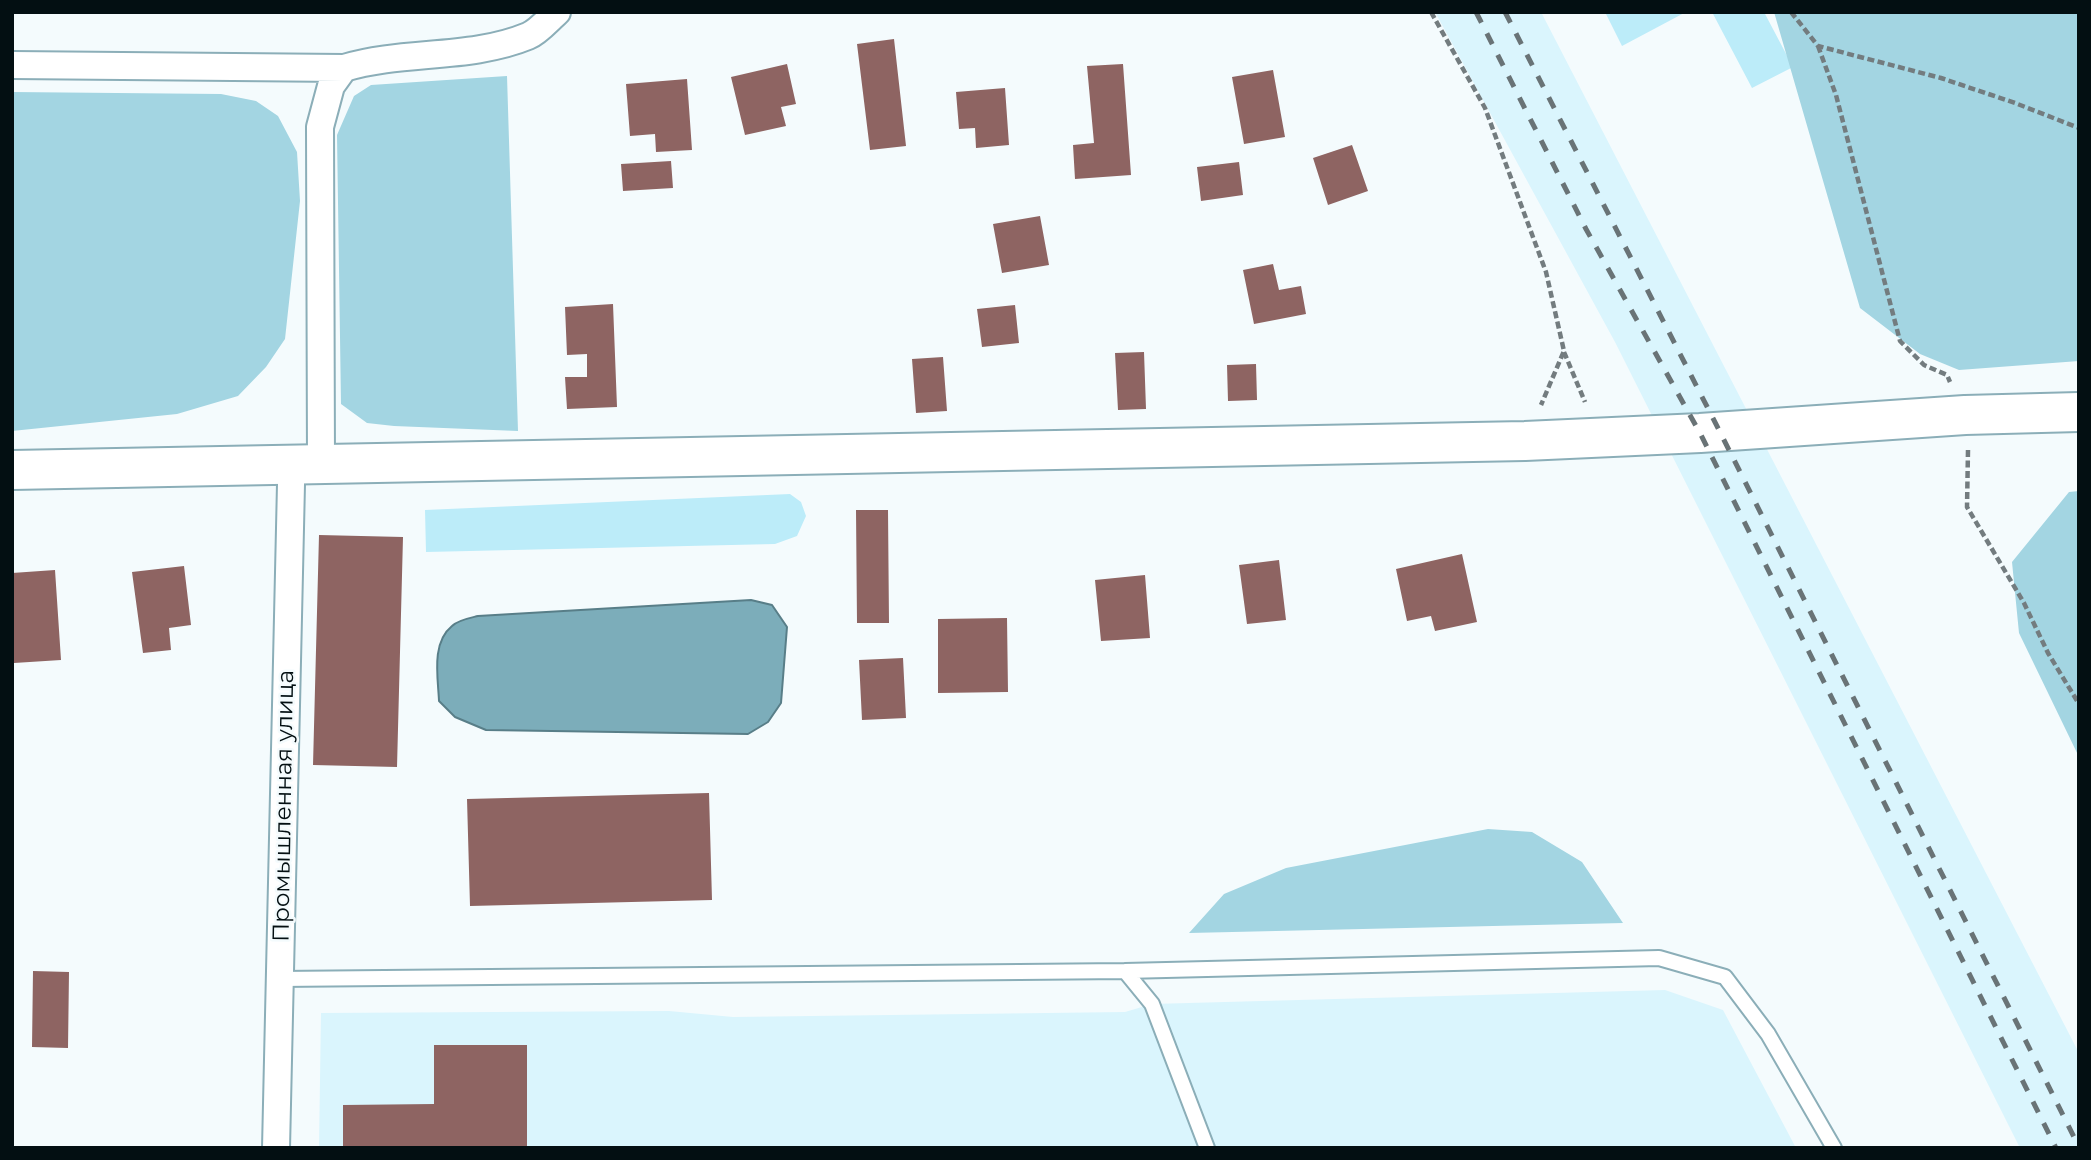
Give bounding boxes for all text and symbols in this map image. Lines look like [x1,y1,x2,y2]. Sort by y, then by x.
street label: Промышленная улица [268,670,300,942]

